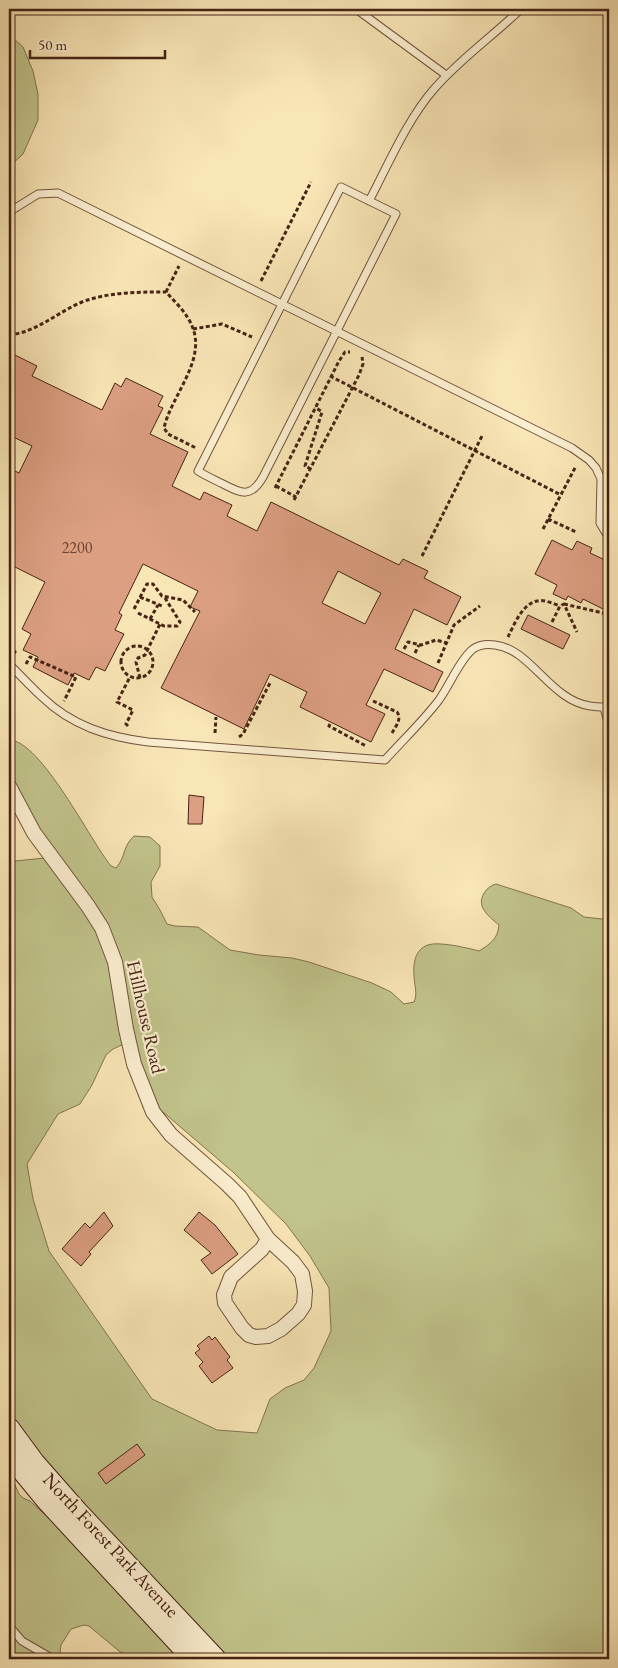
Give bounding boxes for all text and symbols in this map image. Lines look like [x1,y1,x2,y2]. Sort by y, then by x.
scale bar [30,28,165,60]
text: 50 m [38,35,67,54]
house number: 2200 [62,537,93,558]
street label: Hillhouse Road [121,958,171,1076]
street label: North Forest Park Avenue [37,1467,185,1623]

